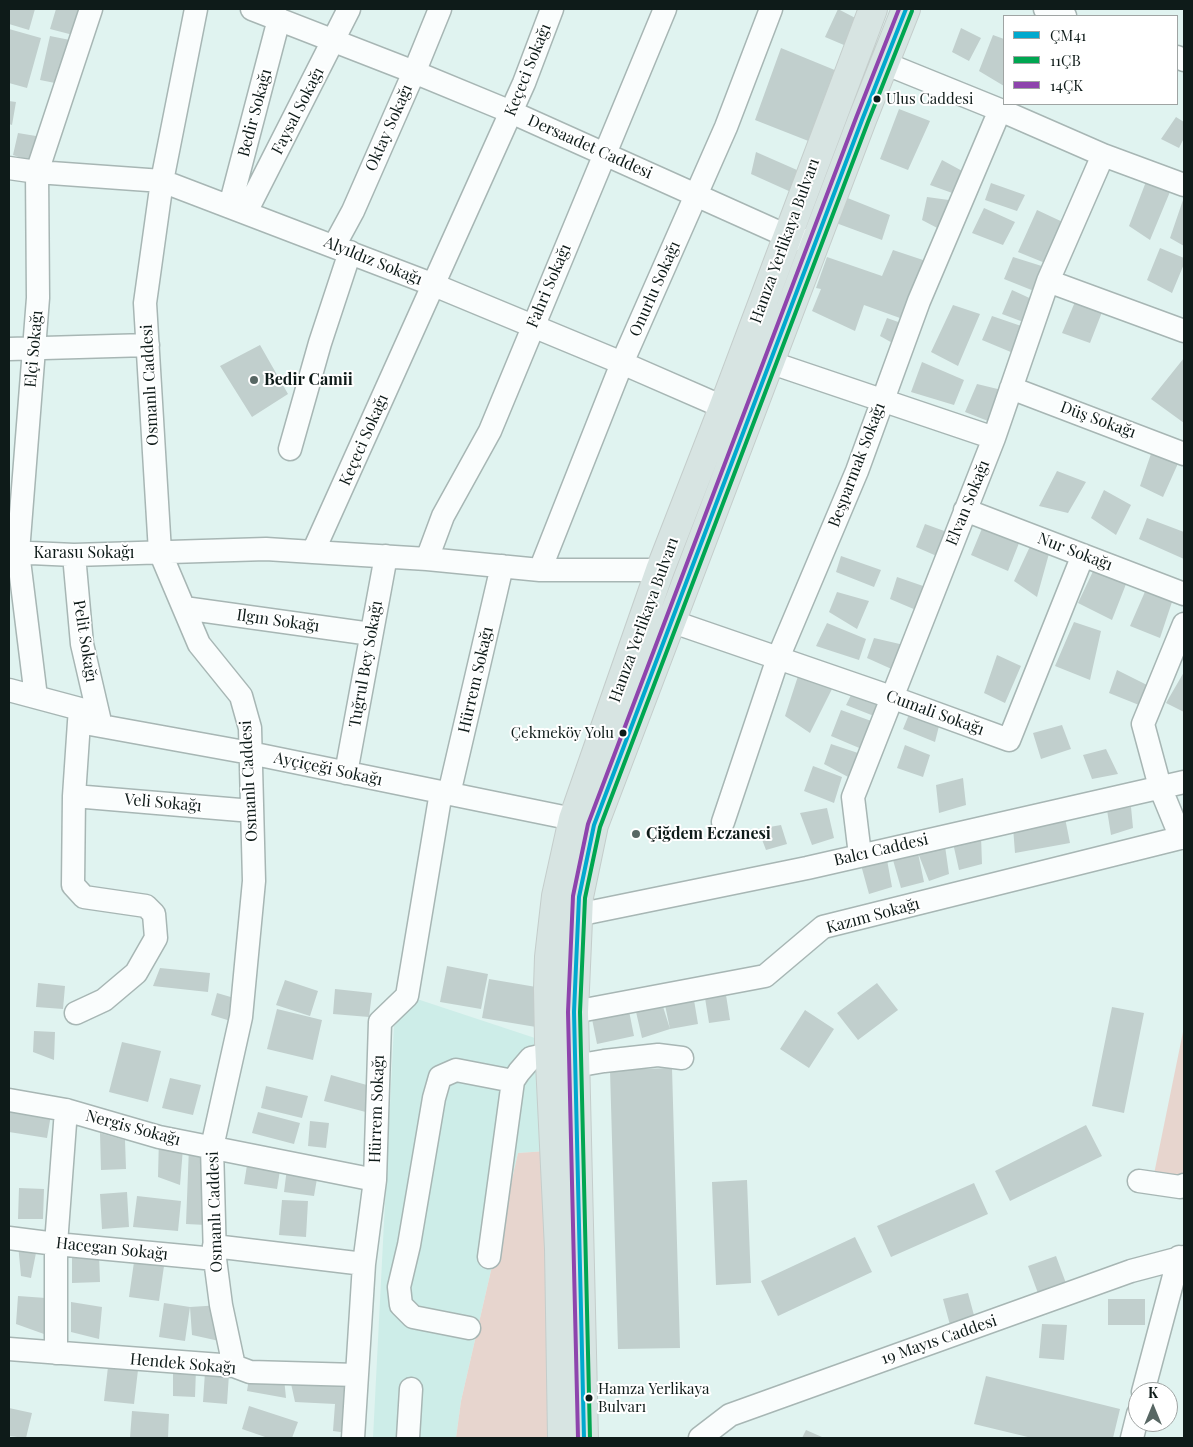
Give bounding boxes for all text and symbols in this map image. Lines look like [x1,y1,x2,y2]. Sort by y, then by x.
legend [1003,15,1178,105]
street label: Keçeci Sokağı [501,21,555,119]
text: ÇM41 [1050,25,1086,45]
text: 11ÇB [1050,50,1081,70]
street label: Faysal Sokağı [268,64,328,158]
street label: Bedir Sokağı [234,67,276,159]
text: 14ÇK [1050,75,1083,95]
street label: Oktay Sokağı [361,82,417,174]
place label: Ulus Caddesi [886,90,973,108]
marker: Ulus Caddesi [872,94,882,104]
street label: Dersaadet Caddesi [525,111,655,183]
street label: Hamza Yerlikaya Bulvarı [746,156,824,326]
street label: Alyıldız Sokağı [321,233,425,289]
street label: Onurlu Sokağı [625,238,685,340]
street label: Fahri Sokağı [523,241,575,331]
street label: Elçi Sokağı [21,310,47,388]
street label: Osmanlı Caddesi [137,324,163,446]
place label: Bedir Camii [264,370,353,390]
marker: Bedir Camii [248,374,260,386]
street label: Keçeci Sokağı [335,391,393,489]
street label: Düş Sokağı [1058,397,1138,443]
street label: Beşparmak Sokağı [824,400,890,530]
street label: Elvan Sokağı [942,457,994,549]
street label: Nur Sokağı [1035,529,1115,575]
street label: Hamza Yerlikaya Bulvarı [605,535,683,705]
street label: Karasu Sokağı [34,543,134,563]
street label: Pelit Sokağı [69,598,101,684]
street label: Tuğrul Bey Sokağı [345,599,387,729]
street label: Ilgın Sokağı [235,606,321,636]
street label: Hürrem Sokağı [454,625,498,735]
street label: Cumali Sokağı [883,686,987,740]
street label: Osmanlı Caddesi [236,720,262,842]
place label: Çekmeköy Yolu [511,724,614,742]
marker: Çekmeköy Yolu [618,728,628,738]
street label: Ayçiçeği Sokağı [272,748,384,790]
street label: Veli Sokağı [124,790,202,816]
place label: Çiğdem Eczanesi [646,824,771,844]
marker: Çiğdem Eczanesi [630,828,642,840]
street label: Balcı Caddesi [832,830,930,870]
street label: Kazım Sokağı [824,894,922,938]
street label: Hürrem Sokağı [366,1054,388,1164]
street label: Nergis Sokağı [83,1106,183,1150]
street label: Osmanlı Caddesi [203,1151,227,1273]
street label: Hacegan Sokağı [55,1234,169,1264]
street label: 19 Mayıs Caddesi [879,1311,999,1369]
street label: Hendek Sokağı [129,1350,237,1378]
place label: Hamza Yerlikaya Bulvarı [598,1380,709,1415]
north arrow [1128,1382,1178,1432]
text: K [1148,1383,1158,1402]
marker: Hamza Yerlikaya Bulvarı [584,1393,594,1403]

